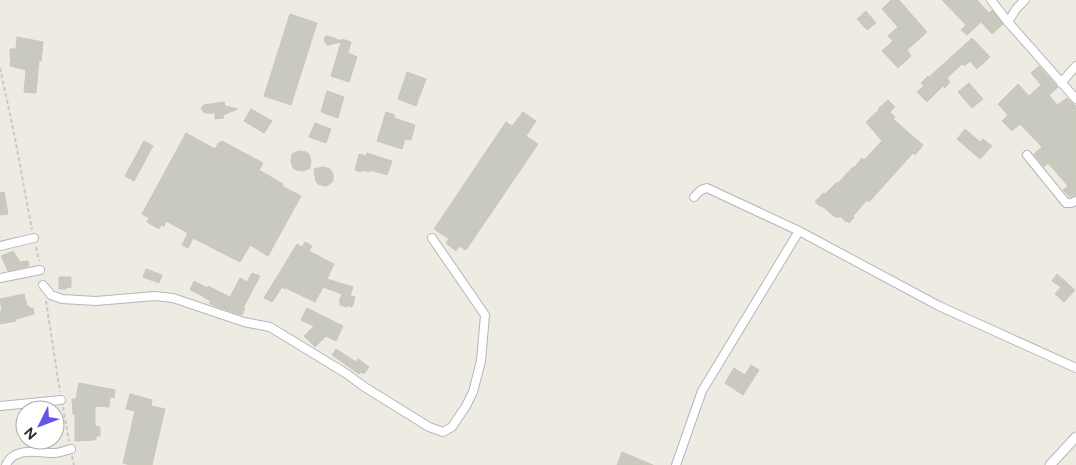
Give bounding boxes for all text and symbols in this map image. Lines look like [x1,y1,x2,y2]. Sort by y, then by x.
north arrow [15,400,65,450]
text: N [21,424,41,443]

